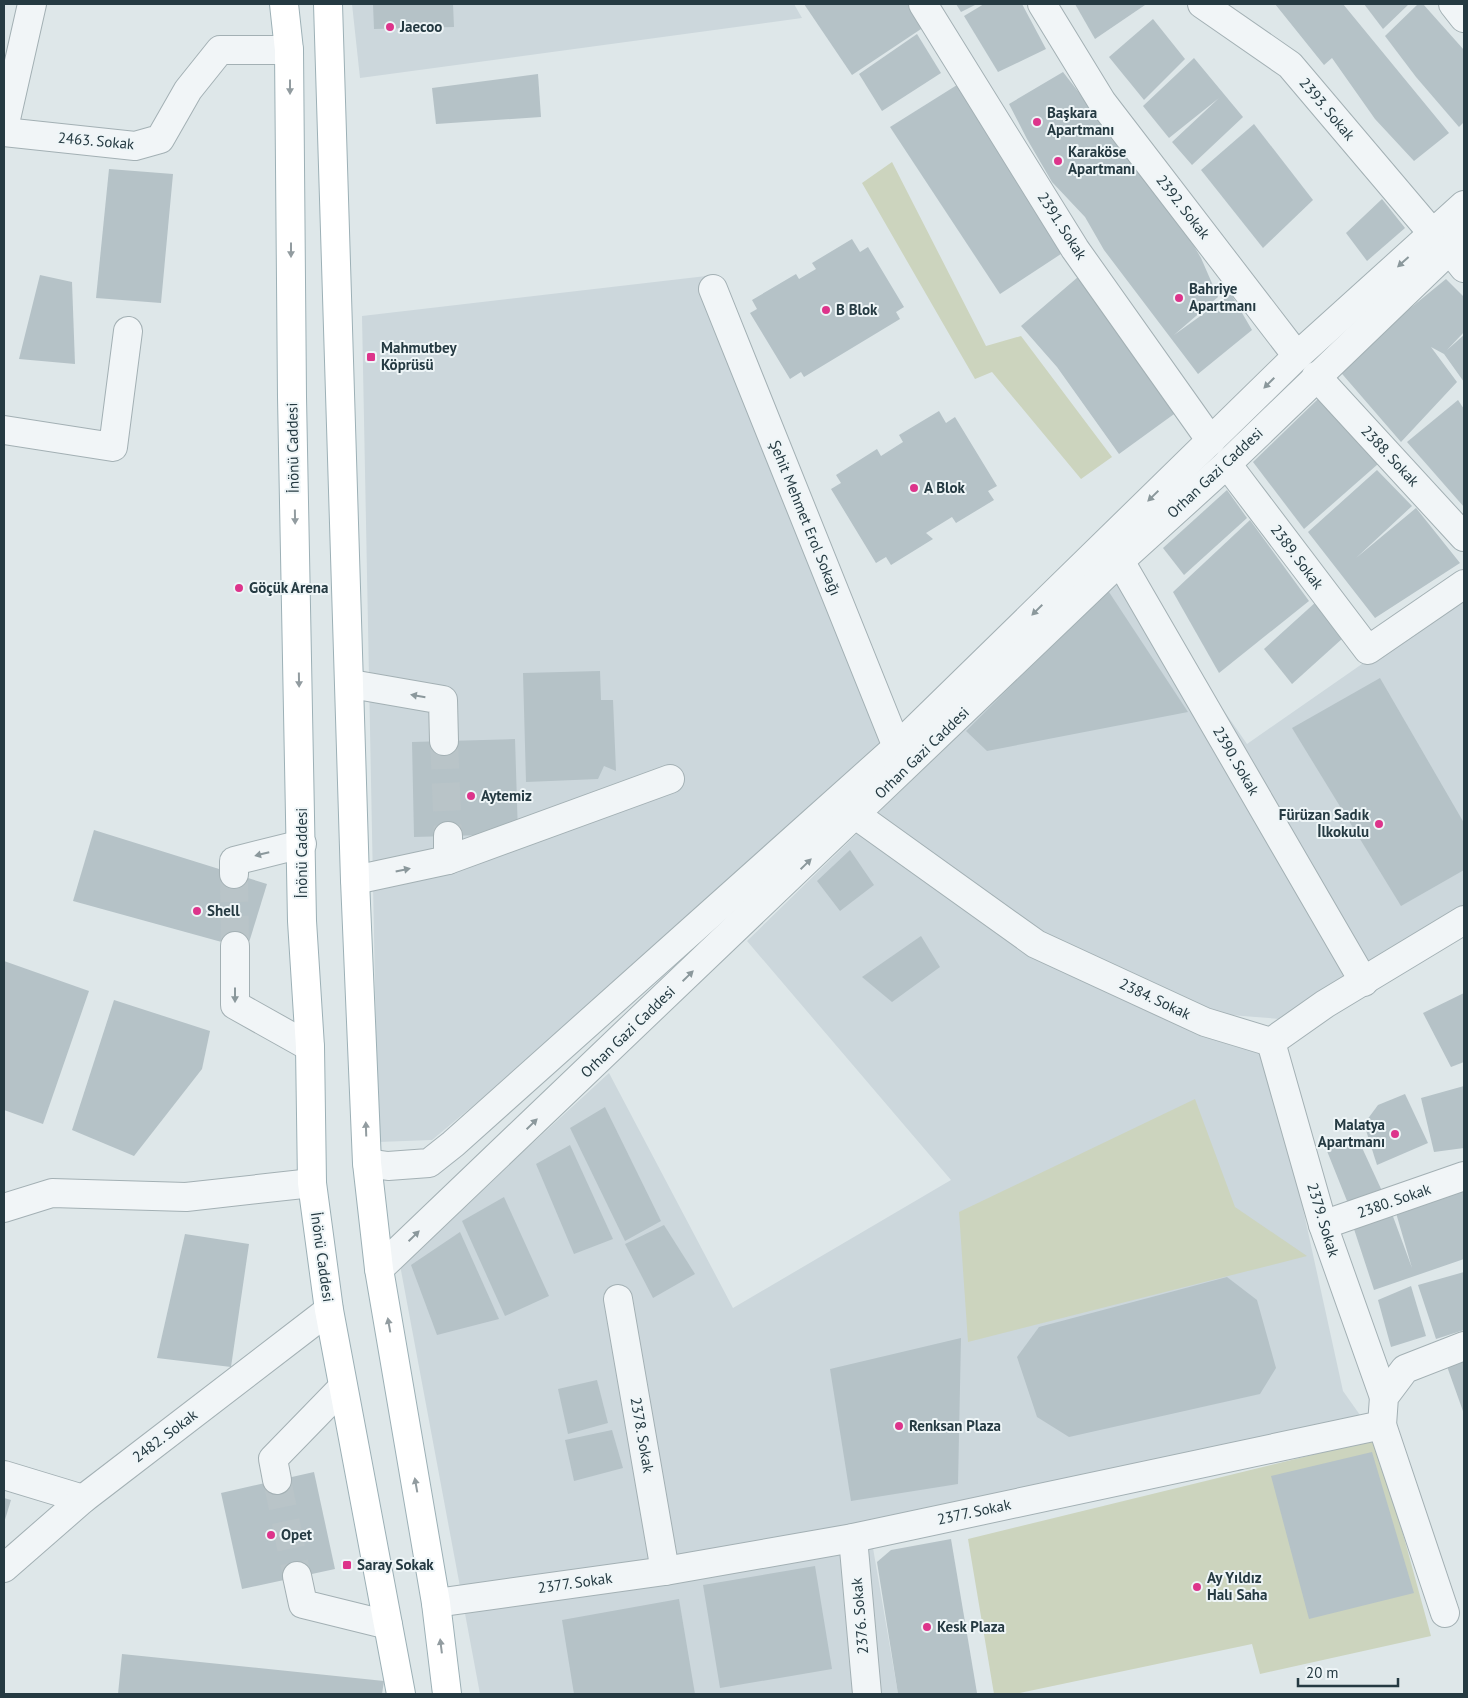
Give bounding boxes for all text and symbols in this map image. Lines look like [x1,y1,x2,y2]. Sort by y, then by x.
place label: Jaecoo [399,17,442,36]
marker: Jaecoo [384,21,396,33]
street label: 2393. Sokak [1295,73,1360,145]
one-way arrow [286,79,294,95]
place label: Başkara Apartmanı [1047,103,1114,139]
marker: Başkara Apartmanı [1031,116,1043,128]
street label: 2463. Sokak [57,128,136,153]
place label: Karaköse Apartmanı [1068,142,1135,178]
marker: Karaköse Apartmanı [1052,155,1064,167]
street label: 2392. Sokak [1152,171,1215,243]
street label: 2391. Sokak [1034,188,1092,264]
one-way arrow [287,242,295,258]
one-way arrow [1397,256,1409,268]
place label: Bahriye Apartmanı [1189,279,1256,315]
marker: Bahriye Apartmanı [1173,292,1185,304]
place label: B Blok [836,300,878,319]
marker: B Blok [820,304,832,316]
place label: Mahmutbey Köprüsü [381,338,457,374]
marker: Mahmutbey Köprüsü [365,351,377,363]
one-way arrow [1264,377,1276,389]
street label: İnönü Caddesi [282,402,303,494]
street label: 2388. Sokak [1357,421,1424,491]
street label: Orhan Gazi Caddesi [1163,423,1267,522]
street label: Şehit Mehmet Erol Sokağı [766,437,845,598]
place label: A Blok [924,478,966,497]
marker: A Blok [908,482,920,494]
one-way arrow [1147,490,1159,502]
one-way arrow [291,509,299,525]
street label: 2389. Sokak [1267,520,1329,594]
place label: Göçük Arena [249,578,328,597]
marker: Göçük Arena [233,582,245,594]
one-way arrow [1031,604,1043,616]
one-way arrow [295,672,303,688]
one-way arrow [410,691,426,699]
street label: Orhan Gazi Caddesi [870,703,973,803]
street label: 2390. Sokak [1209,723,1264,799]
place label: Aytemiz [481,786,532,805]
marker: Aytemiz [465,790,477,802]
place label: Fürüzan Sadık İlkokulu [1279,805,1370,841]
street label: İnönü Caddesi [292,808,311,898]
marker: Fürüzan Sadık İlkokulu [1373,818,1385,830]
one-way arrow [254,850,269,858]
one-way arrow [799,858,811,870]
one-way arrow [395,866,410,874]
place label: Shell [207,901,240,920]
marker: Shell [191,905,203,917]
one-way arrow [682,970,694,982]
street label: 2384. Sokak [1117,974,1195,1024]
street label: Orhan Gazi Caddesi [576,982,679,1082]
one-way arrow [231,987,239,1003]
place label: Malatya Apartmanı [1318,1115,1385,1151]
one-way arrow [526,1118,538,1130]
one-way arrow [362,1121,370,1137]
marker: Malatya Apartmanı [1389,1128,1401,1140]
street label: 2380. Sokak [1355,1179,1434,1222]
street label: 2379. Sokak [1303,1180,1344,1260]
street label: İnönü Caddesi [307,1211,338,1303]
one-way arrow [408,1230,420,1242]
one-way arrow [384,1317,392,1333]
street label: 2378. Sokak [626,1396,659,1475]
street label: 2482. Sokak [128,1404,202,1466]
place label: Renksan Plaza [909,1416,1001,1435]
marker: Renksan Plaza [893,1420,905,1432]
one-way arrow [411,1477,419,1493]
street label: 2377. Sokak [935,1494,1013,1529]
place label: Opet [281,1525,313,1544]
marker: Opet [265,1529,277,1541]
place label: Saray Sokak [357,1555,434,1574]
marker: Saray Sokak [341,1559,353,1571]
street label: 2377. Sokak [537,1568,614,1597]
place label: Ay Yıldız Halı Saha [1207,1568,1267,1604]
street label: 2376. Sokak [847,1576,872,1655]
marker: Ay Yıldız Halı Saha [1191,1581,1203,1593]
place label: Kesk Plaza [937,1617,1005,1636]
marker: Kesk Plaza [921,1621,933,1633]
one-way arrow [437,1638,445,1654]
scale bar [1298,1656,1398,1688]
text: 20 m [1306,1663,1339,1682]

